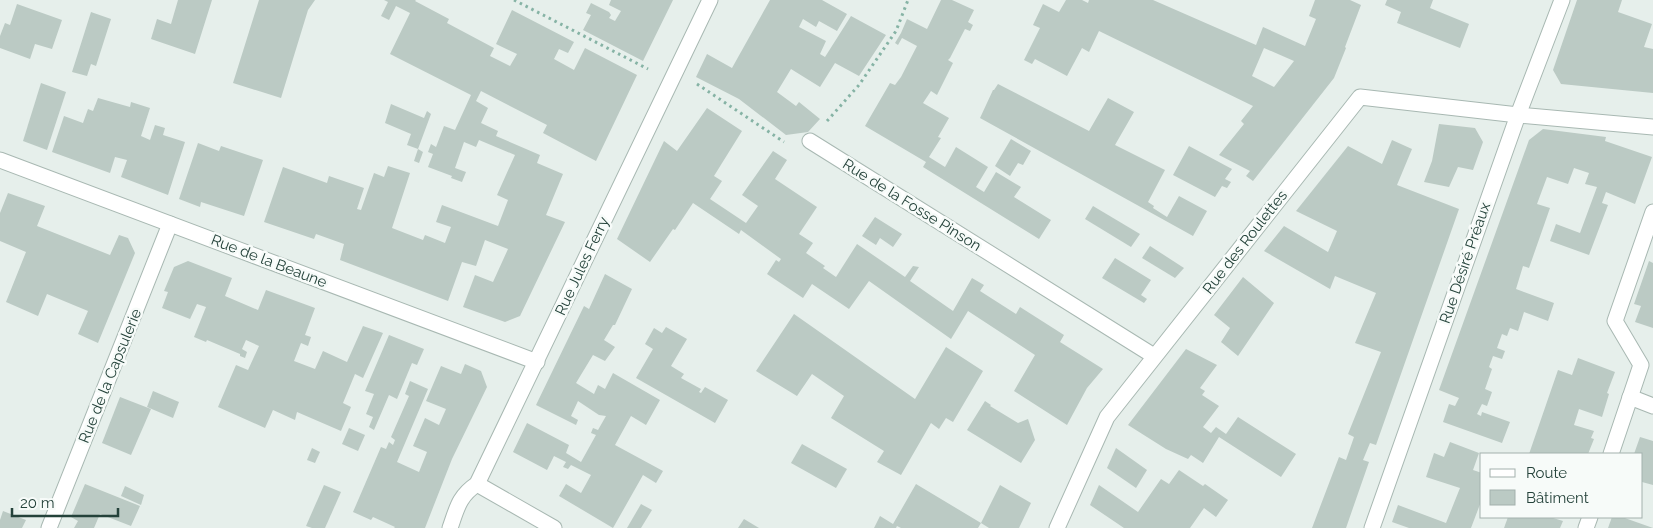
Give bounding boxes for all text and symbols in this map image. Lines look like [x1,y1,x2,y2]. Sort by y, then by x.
street label: Rue de la Fosse Pinson [839,155,985,255]
street label: Rue des Roulettes [1199,187,1291,297]
street label: Rue Désiré Préaux [1436,200,1494,326]
street label: Rue Jules Ferry [551,214,613,318]
street label: Rue de la Beaune [208,231,330,291]
street label: Rue de la Capsulerie [75,306,145,446]
legend [1480,453,1643,518]
text: Route [1526,464,1567,482]
scale bar [12,486,119,518]
text: Bâtiment [1526,489,1589,507]
text: 20 m [20,494,55,512]

